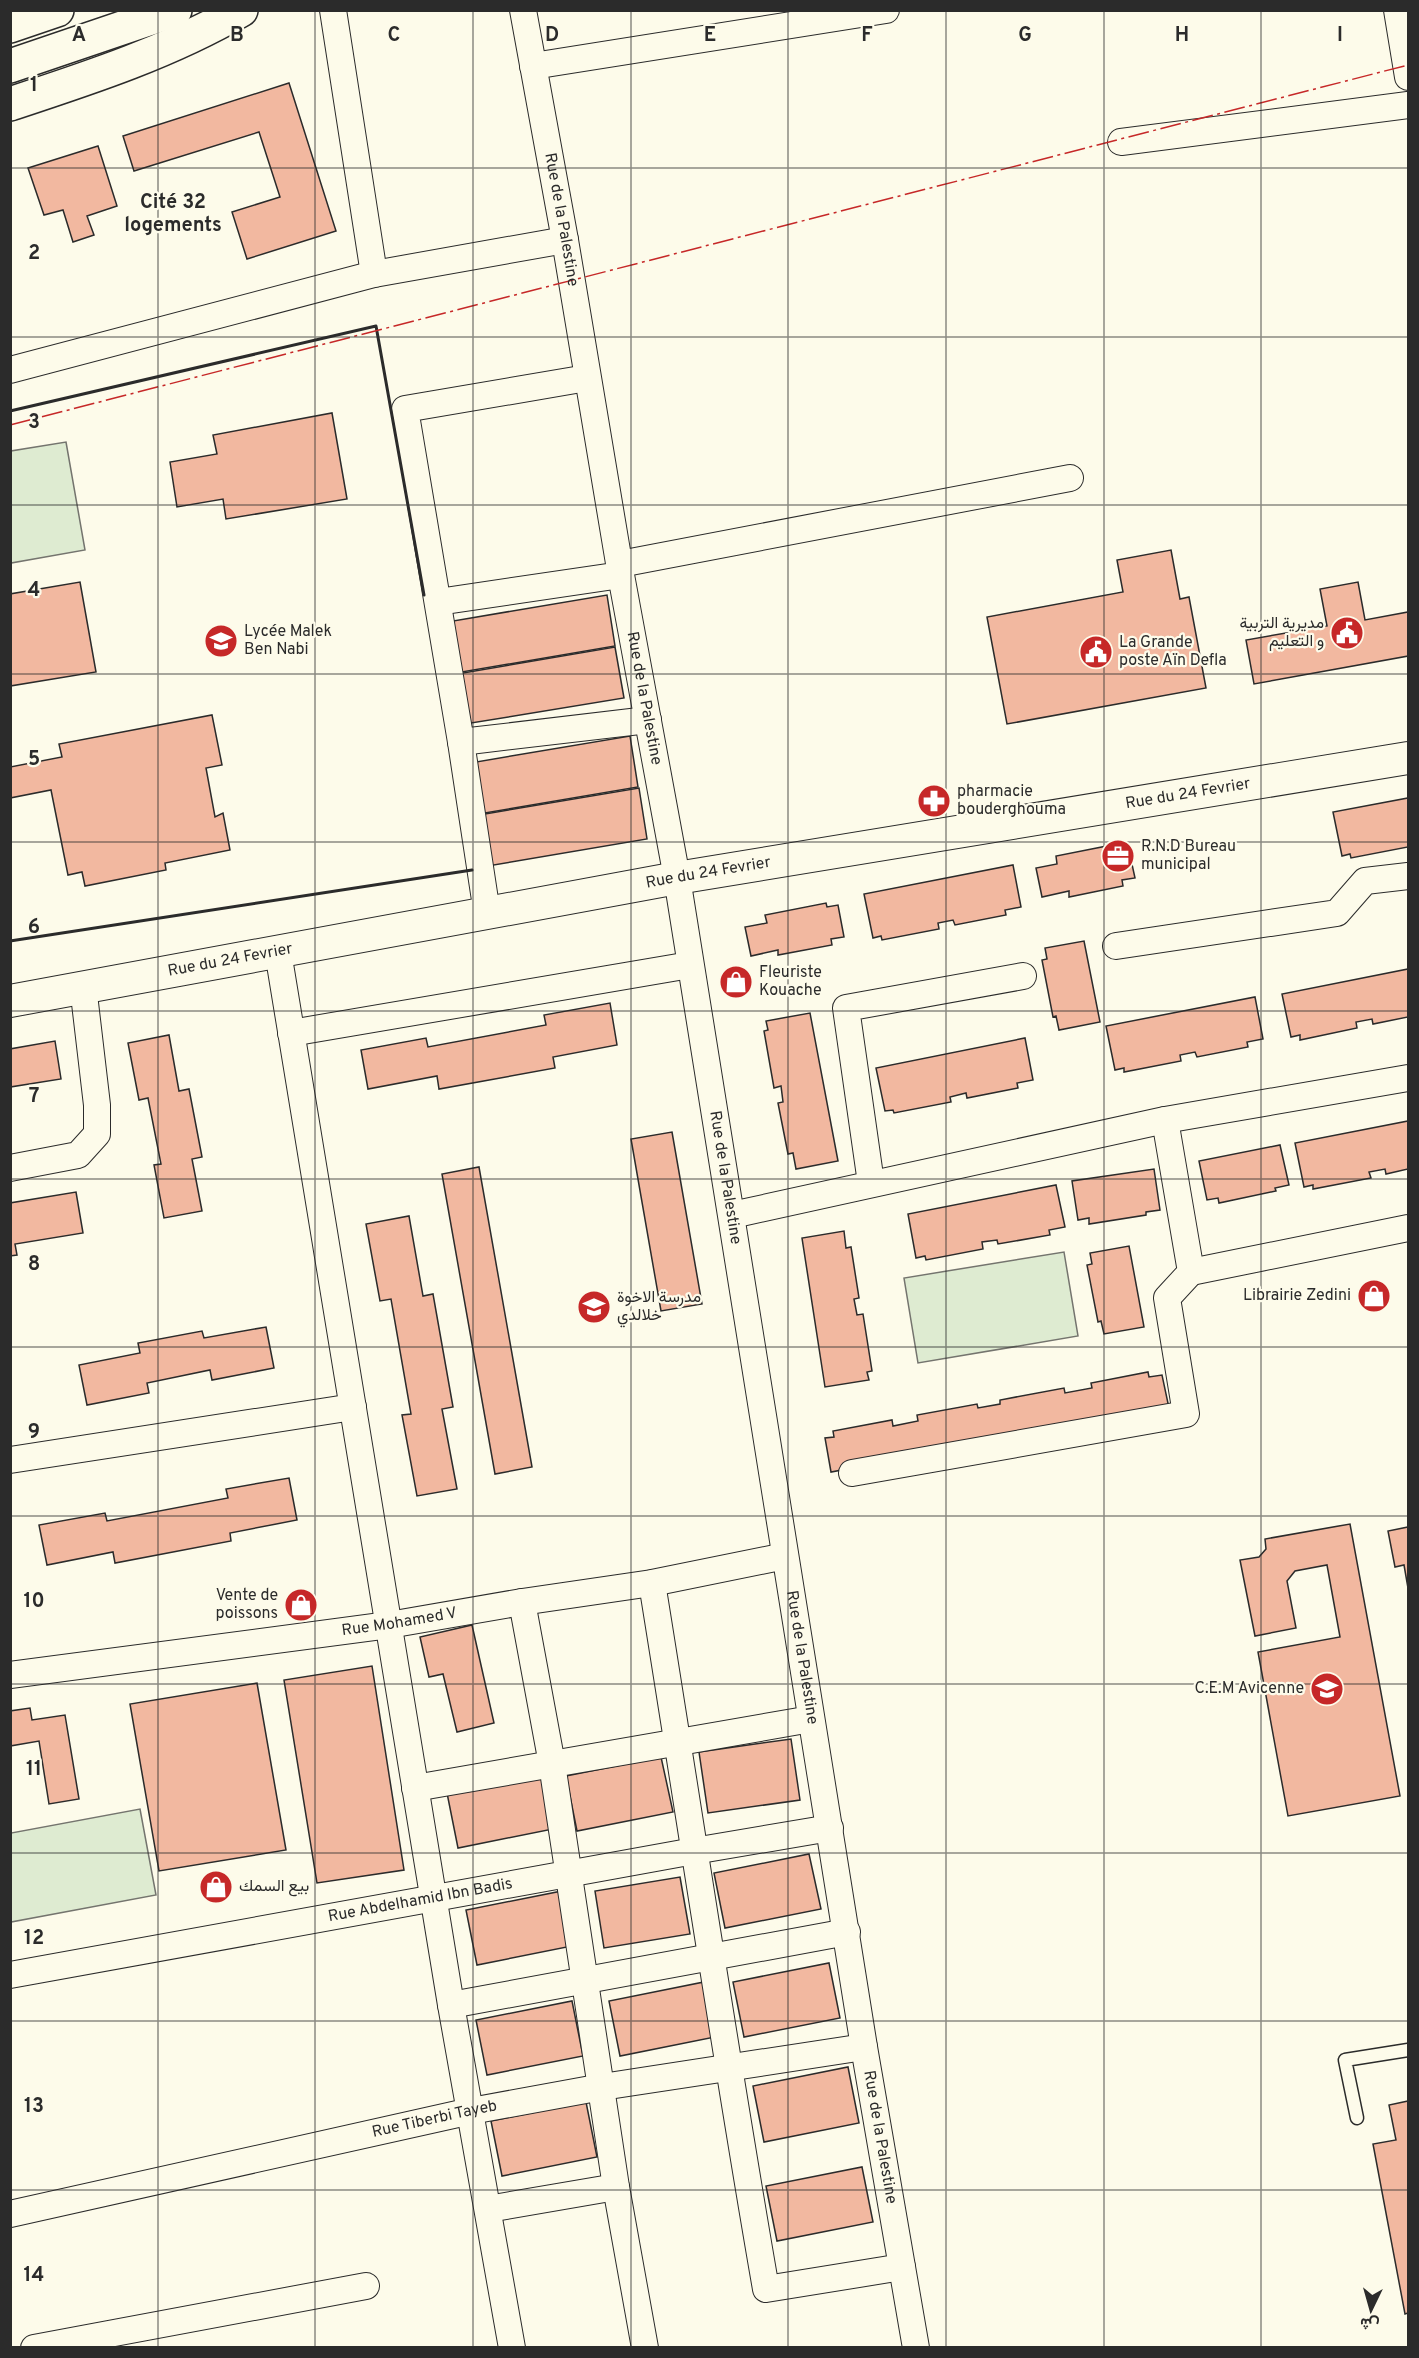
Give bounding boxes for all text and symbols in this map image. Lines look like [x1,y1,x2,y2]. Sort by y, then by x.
text: A [72,23,86,49]
text: B [230,23,244,49]
text: C [388,23,400,49]
text: D [545,23,559,49]
text: E [704,23,716,49]
text: F [861,23,873,49]
text: G [1018,23,1032,49]
text: H [1175,23,1189,49]
text: I [1337,23,1343,49]
text: 1 [30,73,38,99]
street label: Rue de la Palestine [539,151,583,288]
district label: Cité 32 logements [124,190,222,239]
text: 2 [28,241,40,267]
text: 3 [28,410,40,436]
text: 4 [28,578,40,604]
place label: مديرية التربية و التعليم [1240,614,1324,652]
public building icon: مديرية التربية و التعليم [1329,615,1365,651]
place label: Lycée Malek Ben Nabi [244,622,332,660]
school or university icon: Lycée Malek Ben Nabi [203,623,239,659]
street label: Rue de la Palestine [622,630,666,767]
place label: La Grande poste Aïn Defla [1119,633,1227,671]
public building icon: La Grande poste Aïn Defla [1078,634,1114,670]
text: 5 [28,747,40,773]
street label: Rue du 24 Fevrier [1124,774,1252,814]
place label: pharmacie bouderghouma [957,782,1066,820]
pharmacy icon: pharmacie bouderghouma [916,783,952,819]
place label: R.N.D Bureau municipal [1141,837,1236,875]
office icon: R.N.D Bureau municipal [1100,838,1136,874]
street label: Rue du 24 Fevrier [644,853,772,894]
text: 6 [28,915,40,941]
street label: Rue du 24 Fevrier [166,939,294,982]
place label: Fleuriste Kouache [759,963,822,1001]
shop icon: Fleuriste Kouache [718,964,754,1000]
text: 7 [29,1084,39,1110]
street label: Rue de la Palestine [704,1109,745,1246]
text: 8 [28,1252,40,1278]
shop icon: Librairie Zedini [1356,1278,1392,1314]
place label: Librairie Zedini [1243,1286,1351,1306]
place label: مدرسة الاخوة خلالدي [617,1288,701,1328]
school or university icon: مدرسة الاخوة خلالدي [576,1289,612,1325]
text: 9 [28,1420,40,1446]
place label: Vente de poissons [216,1586,278,1624]
shop icon: Vente de poissons [283,1587,319,1623]
text: 10 [23,1589,45,1615]
street label: Rue de la Palestine [781,1589,822,1726]
street label: Rue Mohamed V [341,1603,459,1641]
school or university icon: C.E.M Avicenne [1309,1671,1345,1707]
place label: C.E.M Avicenne [1194,1679,1304,1699]
text: 11 [26,1757,42,1783]
shop icon: بيع السمك [198,1869,234,1905]
street label: Rue Abdelhamid Ibn Badis [326,1874,514,1927]
place label: بيع السمك [239,1877,309,1897]
text: 12 [24,1926,44,1952]
street label: Rue de la Palestine [858,2069,901,2206]
text: 13 [24,2094,44,2120]
street label: Rue Tiberbi Tayeb [370,2096,499,2143]
text: 14 [24,2263,44,2289]
north arrow [1341,2280,1401,2340]
text: ش [1359,2312,1380,2334]

